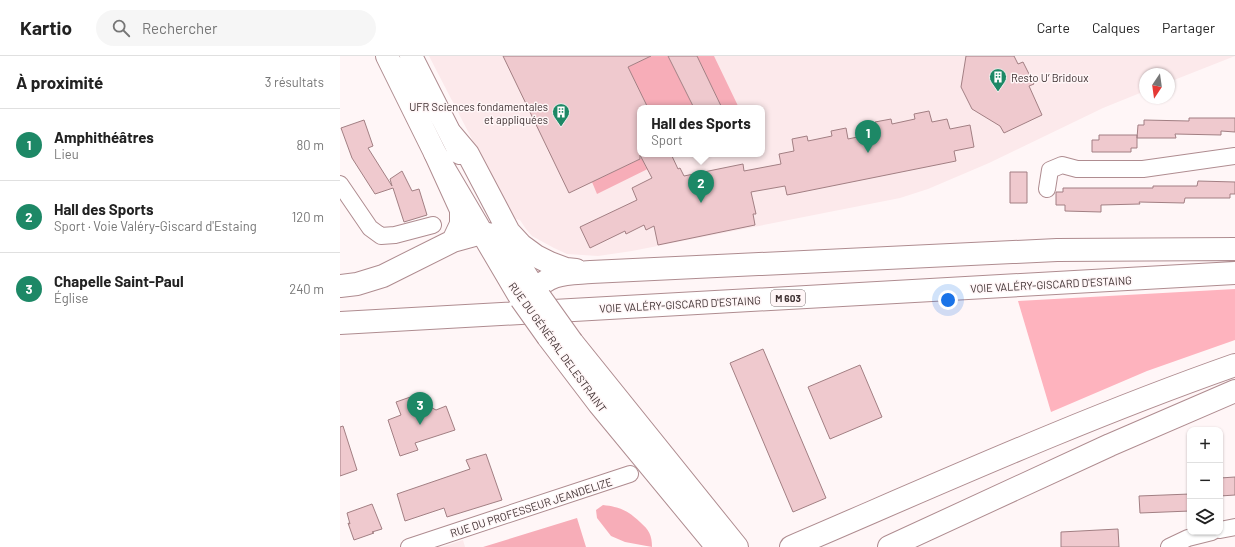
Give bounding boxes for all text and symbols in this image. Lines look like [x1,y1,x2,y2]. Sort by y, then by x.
search box [96,10,376,46]
text: Kartio [20,16,72,39]
icon: search [110,17,132,39]
text: Rechercher [142,19,218,37]
text: Carte [1037,19,1070,36]
text: Calques [1092,19,1140,36]
text: Partager [1162,19,1215,36]
building icon: Resto U’ Bridoux [988,67,1008,92]
north arrow [1139,68,1175,104]
place label: Resto U’ Bridoux [1011,71,1089,84]
text: À proximité [16,72,103,92]
text: 3 résultats [265,74,324,90]
place label: UFR Sciences fondamentales et appliquées [409,100,548,126]
building icon: UFR Sciences fondamentales et appliquées [551,102,571,127]
popup [637,105,765,157]
text: Hall des Sports [651,114,751,132]
pin: 1 [855,120,881,153]
text: Amphithéâtres [54,128,154,146]
text: Sport [651,132,683,148]
text: 1 [27,137,31,153]
text: 80 m [297,137,324,153]
text: Lieu [54,146,79,162]
pin: 2 [688,170,714,203]
text: Hall des Sports [54,200,154,218]
text: 2 [25,209,33,225]
text: 120 m [292,209,324,225]
text: Sport · Voie Valéry-Giscard d'Estaing [54,218,257,234]
text: Chapelle Saint-Paul [54,272,184,290]
street label: VOIE VALÉRY-GISCARD D'ESTAING [970,273,1132,295]
street label: RUE DU GÉNÉRAL DELESTRAINT [506,279,610,415]
text: 3 [25,281,33,297]
text: 240 m [289,281,324,297]
text: Église [54,290,88,306]
road number: M 603 [771,290,805,306]
your location [938,290,958,310]
street label: VOIE VALÉRY-GISCARD D'ESTAING [599,293,761,315]
pin: 3 [407,392,433,425]
map controls [1187,427,1223,535]
button: + [1187,427,1223,463]
button: − [1187,463,1223,499]
street label: RUE DU PROFESSEUR JEANDELIZE [448,475,614,539]
button: layers [1187,499,1223,535]

